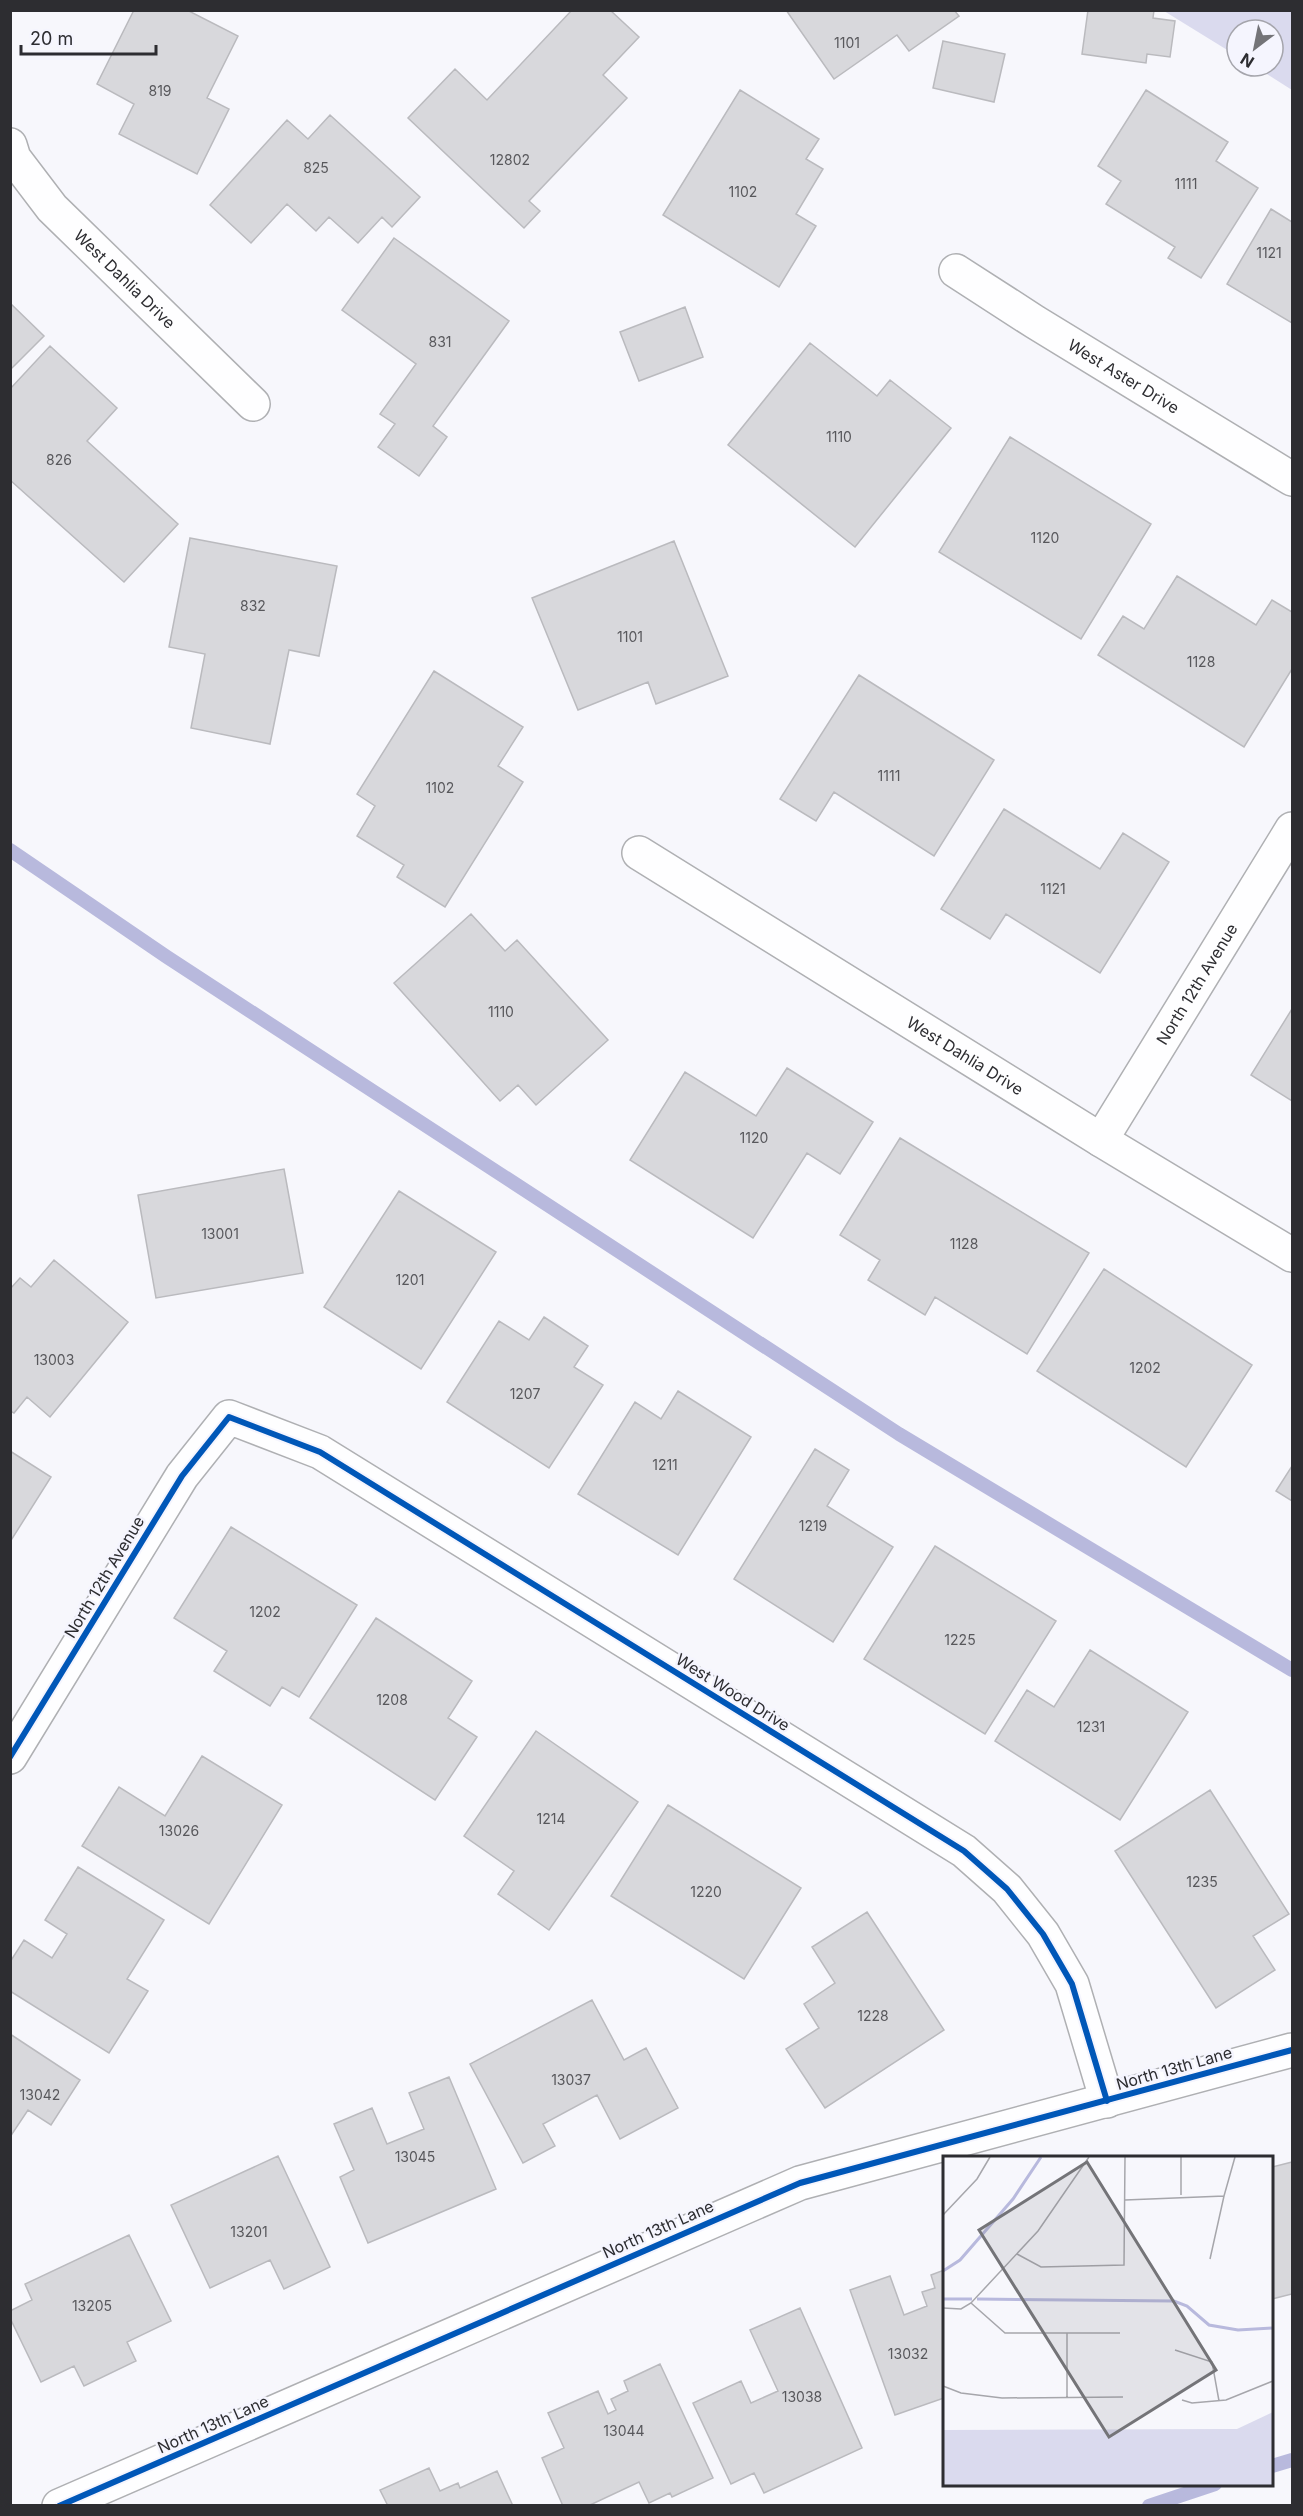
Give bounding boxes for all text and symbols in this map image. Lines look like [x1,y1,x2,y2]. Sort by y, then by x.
scale bar [21,18,156,56]
north arrow [1225,18,1285,78]
text: 20 m [30,28,73,49]
house number: 1101 [834,34,860,51]
text: N [1237,49,1258,72]
house number: 819 [148,82,172,99]
house number: 12802 [490,151,530,168]
house number: 825 [303,159,329,176]
house number: 1111 [1175,175,1197,192]
house number: 1102 [729,183,757,200]
street label: West Dahlia Drive [70,225,179,333]
house number: 1121 [1256,244,1282,261]
house number: 831 [428,333,452,350]
street label: West Aster Drive [1064,335,1183,418]
house number: 1110 [826,428,852,445]
house number: 826 [46,451,72,468]
house number: 1120 [1031,529,1059,546]
house number: 832 [240,597,266,614]
house number: 1101 [617,628,643,645]
house number: 1128 [1187,653,1215,670]
house number: 1111 [878,767,900,784]
house number: 1102 [426,779,454,796]
house number: 1121 [1040,880,1066,897]
street label: North 12th Avenue [1152,920,1242,1048]
house number: 1110 [488,1003,514,1020]
street label: West Dahlia Drive [903,1012,1027,1099]
house number: 1120 [740,1129,768,1146]
house number: 13001 [201,1225,239,1242]
house number: 1128 [950,1235,978,1252]
house number: 1201 [396,1271,424,1288]
house number: 13003 [34,1351,74,1368]
house number: 1202 [1129,1359,1161,1376]
house number: 1207 [510,1385,540,1402]
house number: 1211 [652,1456,678,1473]
street label: North 12th Avenue [60,1512,148,1642]
house number: 1219 [799,1517,827,1534]
house number: 1202 [249,1603,281,1620]
house number: 1225 [944,1631,976,1648]
street label: West Wood Drive [672,1649,794,1735]
house number: 1208 [376,1691,408,1708]
house number: 1231 [1077,1718,1105,1735]
house number: 1214 [537,1810,565,1827]
house number: 13026 [159,1822,199,1839]
house number: 1235 [1186,1873,1218,1890]
house number: 1220 [690,1883,722,1900]
house number: 1228 [857,2007,889,2024]
street label: North 13th Lane [1114,2042,1234,2094]
house number: 13037 [551,2071,591,2088]
house number: 13042 [20,2086,60,2103]
house number: 13045 [395,2148,435,2165]
inset map [943,2156,1273,2486]
street label: North 13th Lane [599,2196,717,2262]
house number: 13201 [230,2223,268,2240]
house number: 13205 [72,2297,112,2314]
house number: 13032 [888,2345,928,2362]
house number: 13038 [782,2388,822,2405]
street label: North 13th Lane [154,2391,272,2457]
house number: 13044 [603,2422,645,2439]

